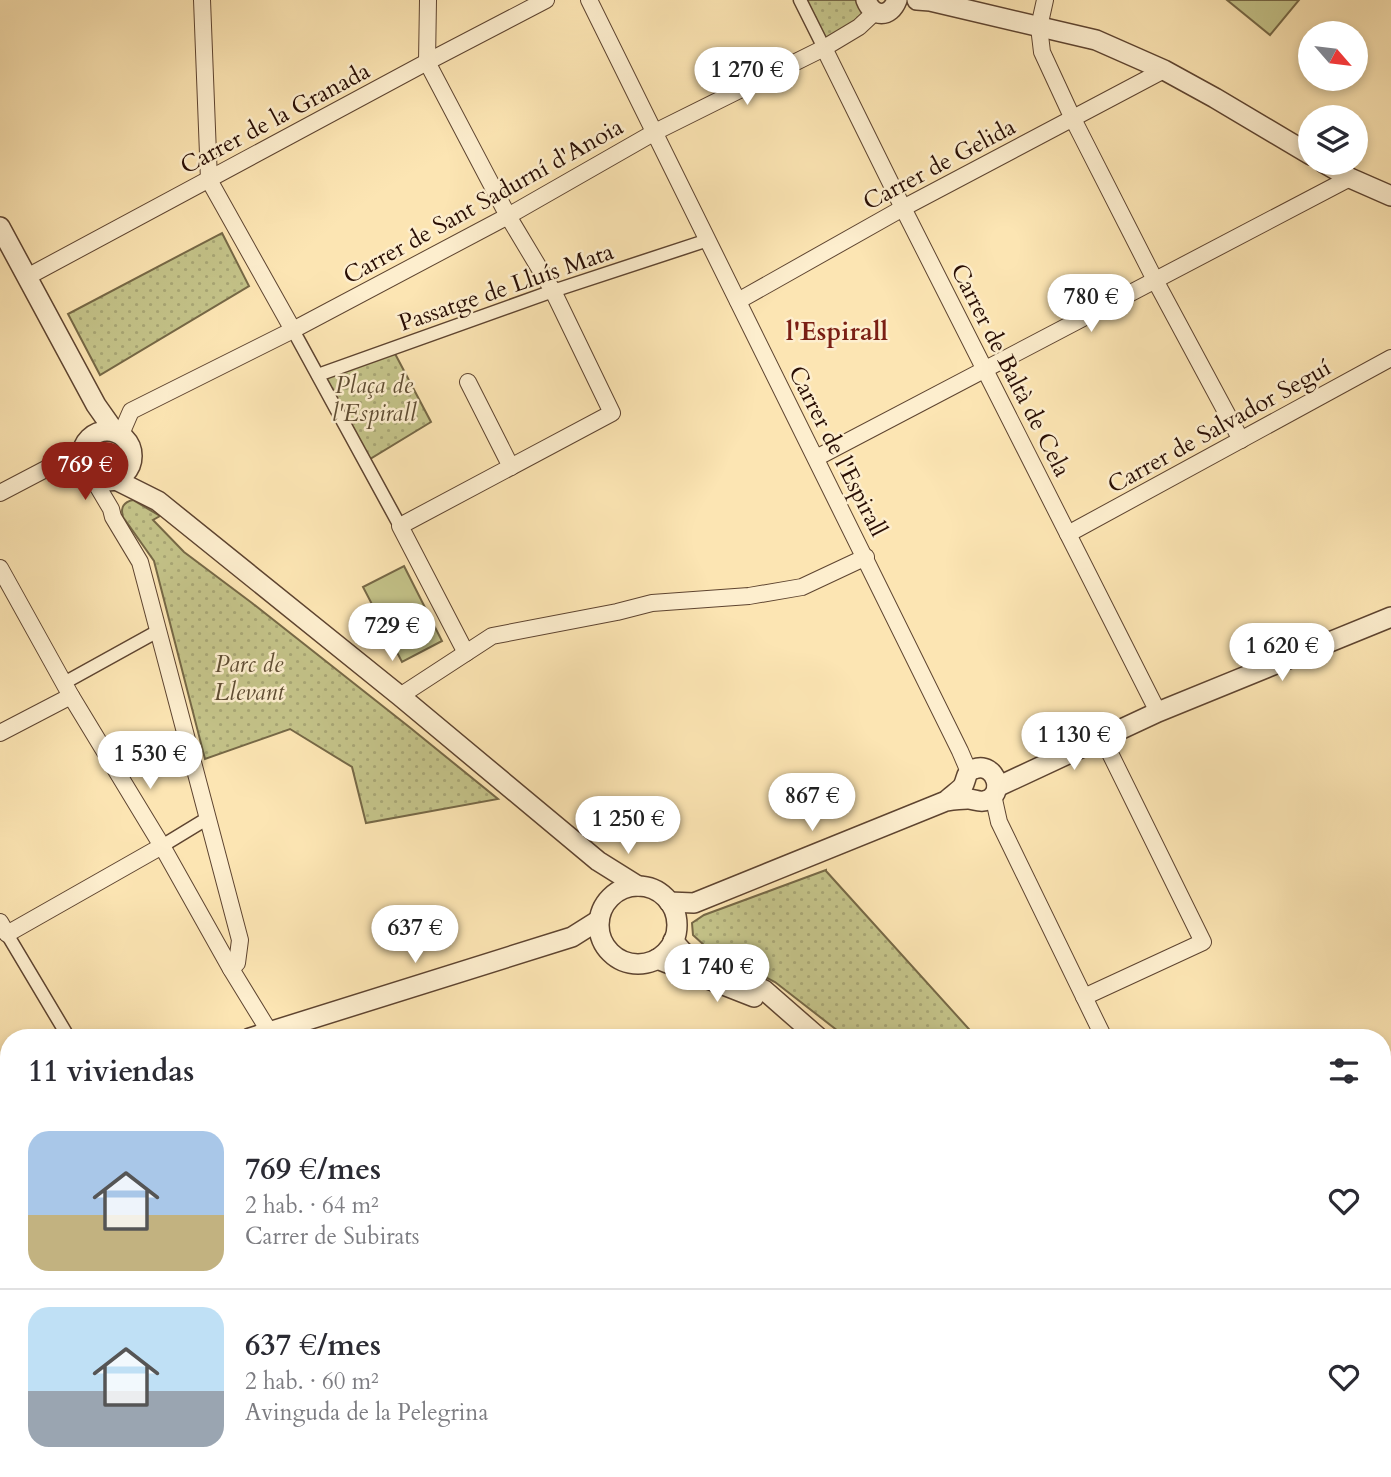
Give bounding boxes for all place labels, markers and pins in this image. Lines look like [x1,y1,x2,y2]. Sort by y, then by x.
pin: 1 270 € [682,48,812,107]
pin: 780 € [1042,274,1140,334]
pin: 769 € [36,442,134,502]
pin: 729 € [343,604,441,663]
pin: 1 620 € [1217,624,1347,683]
pin: 1 130 € [1009,712,1139,772]
pin: 1 530 € [85,732,215,791]
pin: 867 € [763,774,861,833]
pin: 1 250 € [563,796,693,856]
pin: 637 € [366,906,464,965]
pin: 1 740 € [652,944,782,1004]

